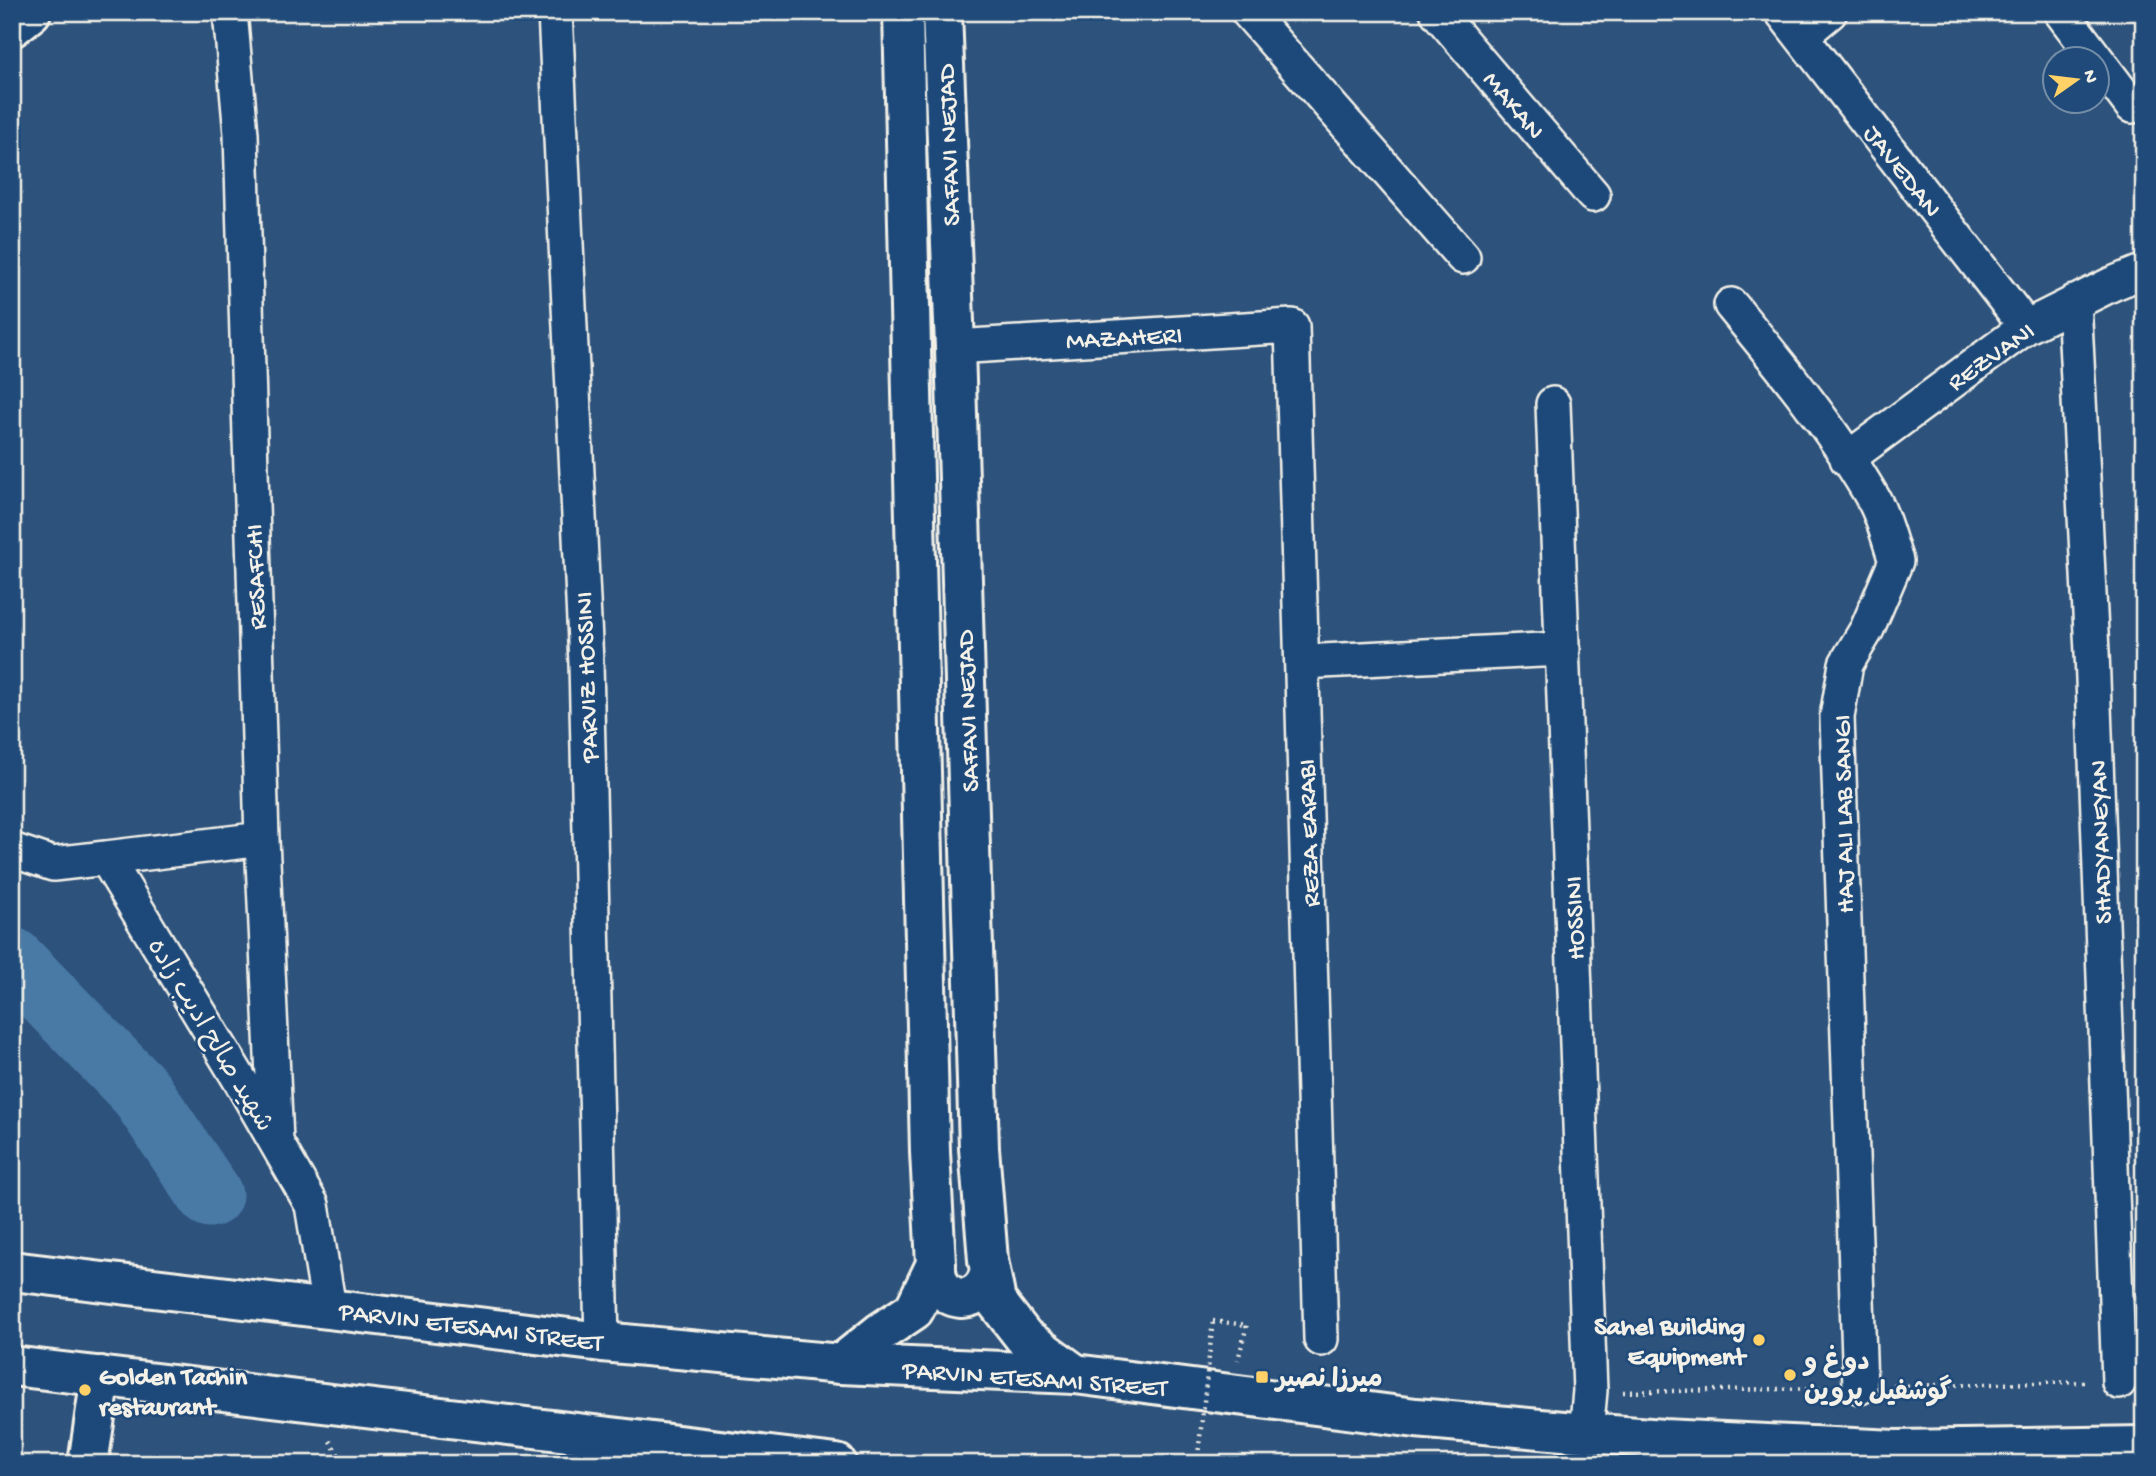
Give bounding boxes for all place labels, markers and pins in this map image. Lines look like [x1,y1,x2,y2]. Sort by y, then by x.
place label: Sahel Building Equipment [1594,1314,1747,1375]
marker: Sahel Building Equipment [1751,1332,1767,1348]
place label: دوغ و گوشفیل پروین [1802,1344,1952,1410]
place label: Golden Tachin restaurant [98,1364,248,1425]
place label: میرزا نصیر [1273,1366,1383,1397]
marker: دوغ و گوشفیل پروین [1782,1367,1798,1383]
marker: میرزا نصیر [1254,1369,1270,1385]
marker: Golden Tachin restaurant [77,1382,93,1398]

